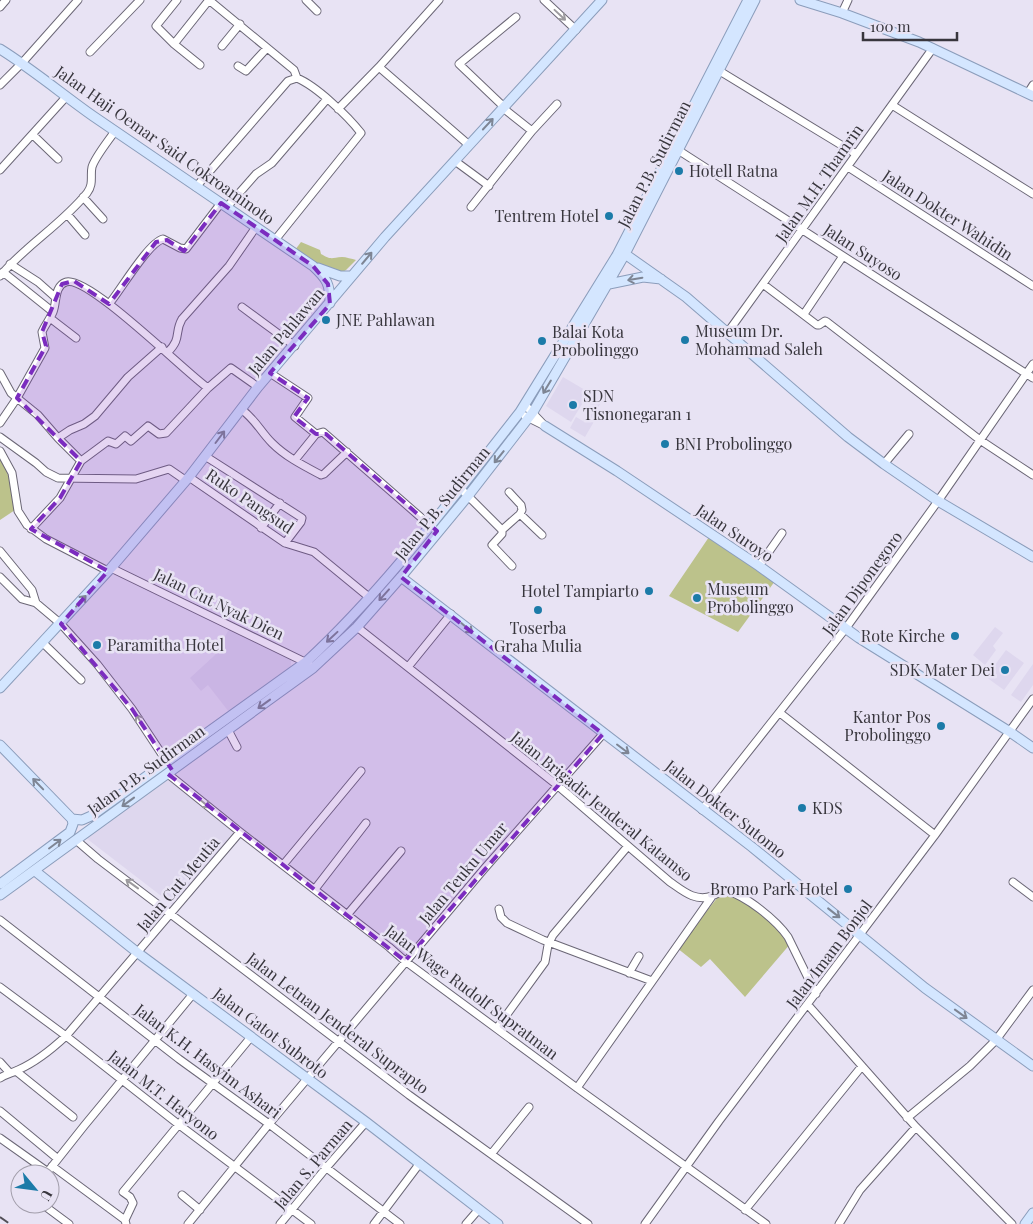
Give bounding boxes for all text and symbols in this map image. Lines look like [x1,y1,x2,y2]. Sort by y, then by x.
one-way arrow [554,9,567,21]
scale bar [863,10,957,42]
text: 100 m [870,16,911,36]
street label: Jalan Haji Oemar Said Cokroaminoto [51,60,279,229]
street label: Jalan P.B. Sudirman [612,96,695,232]
one-way arrow [482,118,494,131]
street label: Jalan M.H. Thamrin [769,119,867,247]
place label: Hotell Ratna [689,160,778,181]
street label: Jalan Dokter Wahidin [878,164,1018,265]
marker: Hotell Ratna [673,165,685,177]
place label: Tentrem Hotel [494,205,599,226]
marker: Tentrem Hotel [603,210,615,222]
street label: Jalan Suyoso [819,218,907,285]
one-way arrow [362,252,373,265]
one-way arrow [627,274,643,284]
street label: Jalan Pahlawan [242,282,329,379]
place label: JNE Pahlawan [335,309,436,330]
marker: JNE Pahlawan [320,314,332,326]
place label: Museum Dr. Mohammad Saleh [695,320,823,359]
place label: Balai Kota Probolinggo [552,321,639,360]
marker: Museum Dr. Mohammad Saleh [679,334,691,346]
marker: Balai Kota Probolinggo [536,335,548,347]
one-way arrow [541,379,551,393]
place label: SDN Tisnonegaran 1 [583,385,692,424]
marker: SDN Tisnonegaran 1 [567,399,579,411]
one-way arrow [214,431,225,444]
place label: BNI Probolinggo [675,433,792,454]
marker: BNI Probolinggo [659,438,671,450]
street label: Jalan P.B. Sudirman [389,441,494,564]
one-way arrow [493,450,504,463]
street label: Ruko Pangsud [202,464,298,538]
street label: Jalan Suroyo [692,498,778,566]
street label: Jalan Diponegoro [816,526,907,640]
street label: Jalan Cut Nyak Dien [150,563,288,644]
place label: Museum Probolinggo [707,578,794,617]
place label: Hotel Tampiarto [521,580,639,601]
marker: Hotel Tampiarto [643,585,655,597]
one-way arrow [378,589,389,602]
marker: Museum Probolinggo [691,592,703,604]
one-way arrow [75,595,87,608]
marker: Toserba Graha Mulia [532,604,544,616]
place label: Toserba Graha Mulia [494,617,582,656]
one-way arrow [460,622,473,634]
place label: Rote Kirche [861,625,945,646]
marker: Rote Kirche [949,630,961,642]
one-way arrow [326,631,338,643]
place label: Paramitha Hotel [107,634,224,655]
marker: Paramitha Hotel [91,639,103,651]
place label: SDK Mater Dei [890,659,995,680]
marker: SDK Mater Dei [999,664,1011,676]
one-way arrow [257,699,271,709]
place label: Kantor Pos Probolinggo [844,706,931,745]
one-way arrow [135,715,145,729]
street label: Jalan P.B. Sudirman [82,720,209,820]
marker: Kantor Pos Probolinggo [935,720,947,732]
street label: Jalan Brigadir Jenderal Katamso [507,725,697,885]
one-way arrow [616,743,629,754]
street label: Jalan Dokter Sutomo [661,754,791,863]
one-way arrow [32,778,44,790]
one-way arrow [121,797,135,807]
one-way arrow [197,797,210,808]
place label: KDS [812,797,843,818]
marker: KDS [796,802,808,814]
street label: Jalan Teuku Umar [413,817,512,929]
street label: Jalan Cut Meutia [131,832,224,936]
one-way arrow [48,839,61,850]
place label: Bromo Park Hotel [710,878,838,899]
one-way arrow [125,879,139,889]
marker: Bromo Park Hotel [842,883,854,895]
street label: Jalan Imam Bonjol [780,895,876,1013]
one-way arrow [827,908,841,918]
street label: Jalan Wage Rudolf Supratman [381,919,563,1064]
street label: Jalan Letnan Jenderal Suprapto [242,947,434,1098]
street label: Jalan Gatot Subroto [209,982,333,1083]
street label: Jalan K.H. Hasyim Ashari [130,998,286,1123]
one-way arrow [954,1009,968,1019]
street label: Jalan M.T. Haryono [104,1044,224,1145]
street label: Jalan S. Parman [268,1114,357,1214]
north arrow [10,1164,60,1214]
text: U [36,1187,57,1205]

